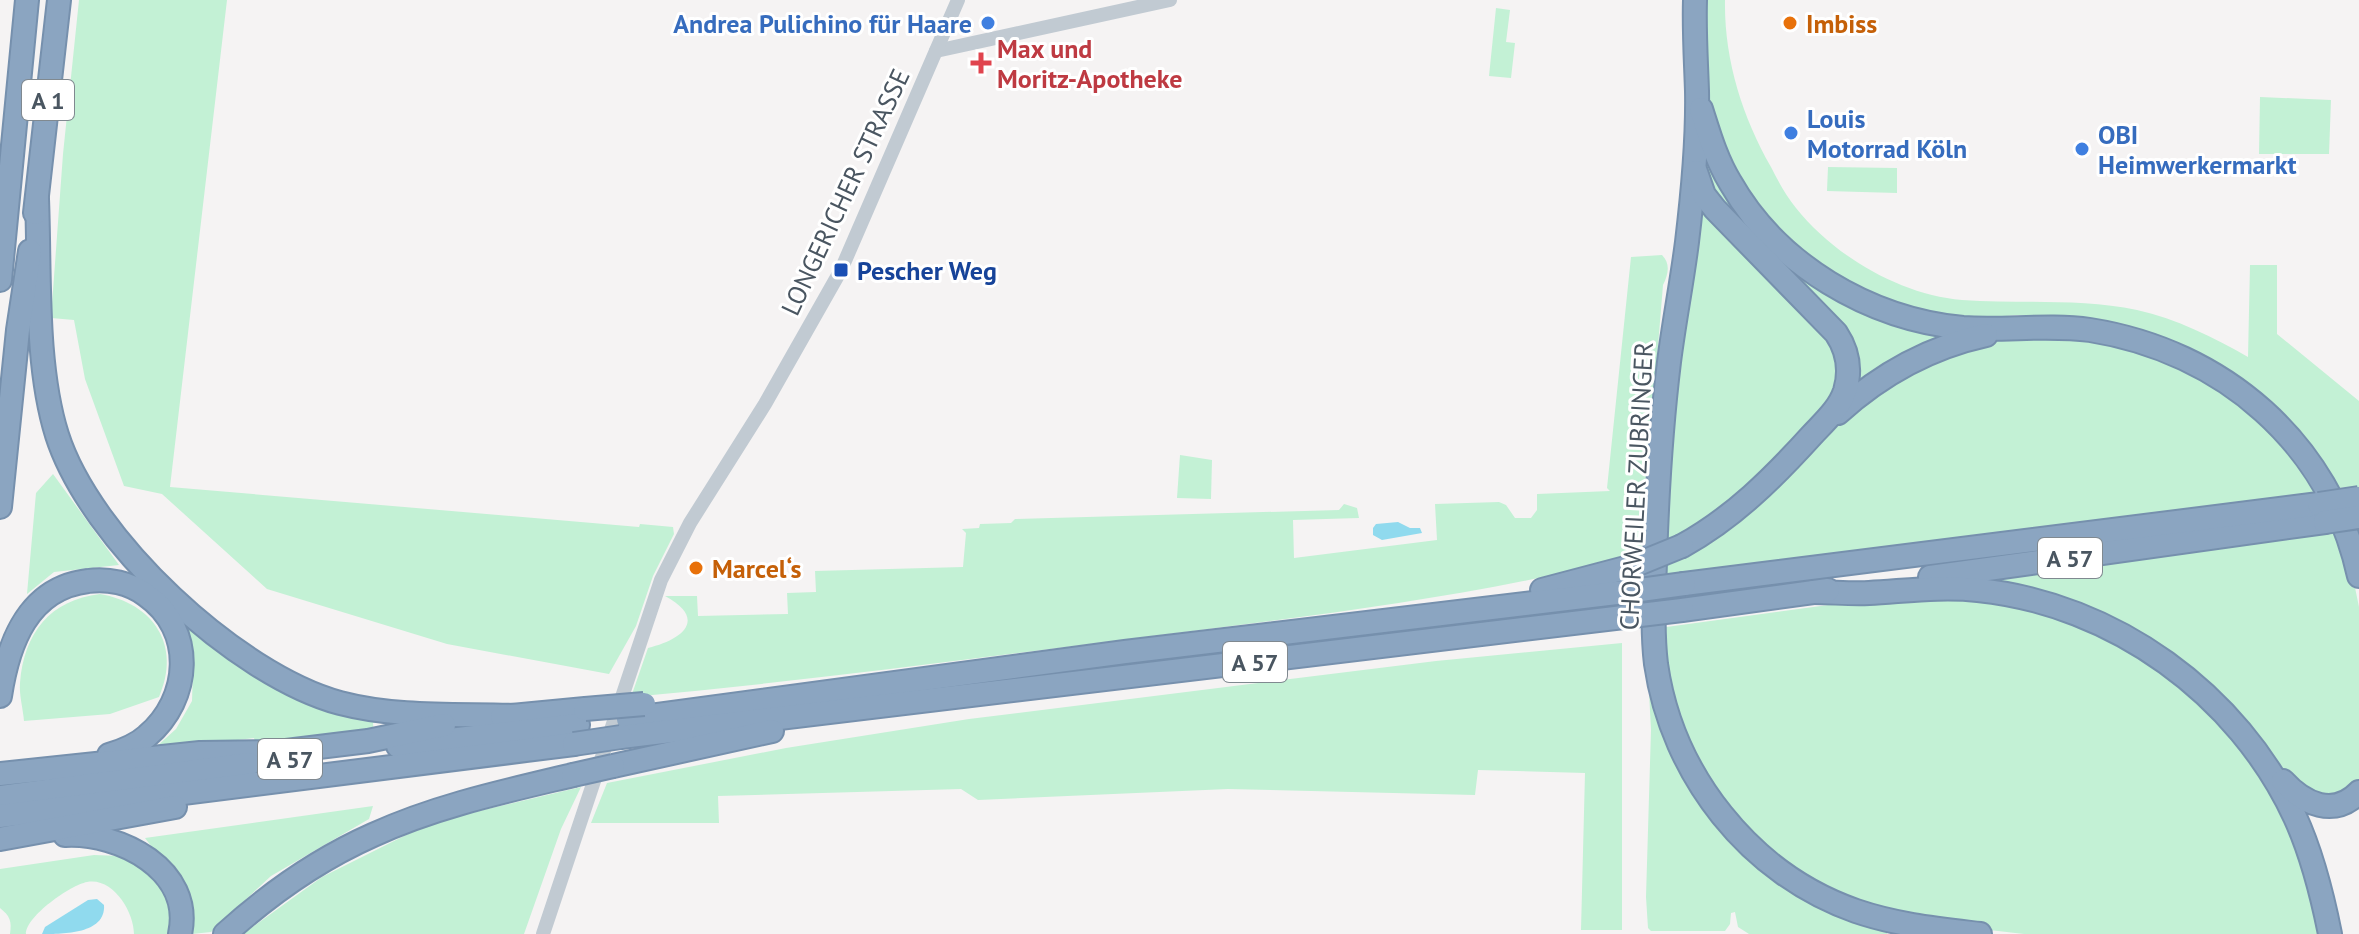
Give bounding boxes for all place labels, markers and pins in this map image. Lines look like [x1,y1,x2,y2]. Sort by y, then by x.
place label: Andrea Pulichino für Haare [673,7,972,40]
place label: Imbiss [1806,7,1877,40]
marker: Andrea Pulichino für Haare [979,14,997,32]
marker: Imbiss [1781,14,1799,32]
place label: Max und Moritz-Apotheke [997,32,1182,95]
marker: Max und Moritz-Apotheke [972,54,990,72]
place label: Louis Motorrad Köln [1807,102,1967,165]
place label: OBI Heimwerkermarkt [2098,118,2296,181]
marker: Louis Motorrad Köln [1782,124,1800,142]
marker: OBI Heimwerkermarkt [2073,140,2091,158]
place label: Pescher Weg [857,254,997,287]
marker: Pescher Weg [832,261,850,279]
place label: Marcel‘s [712,552,801,585]
marker: Marcel‘s [687,559,705,577]

